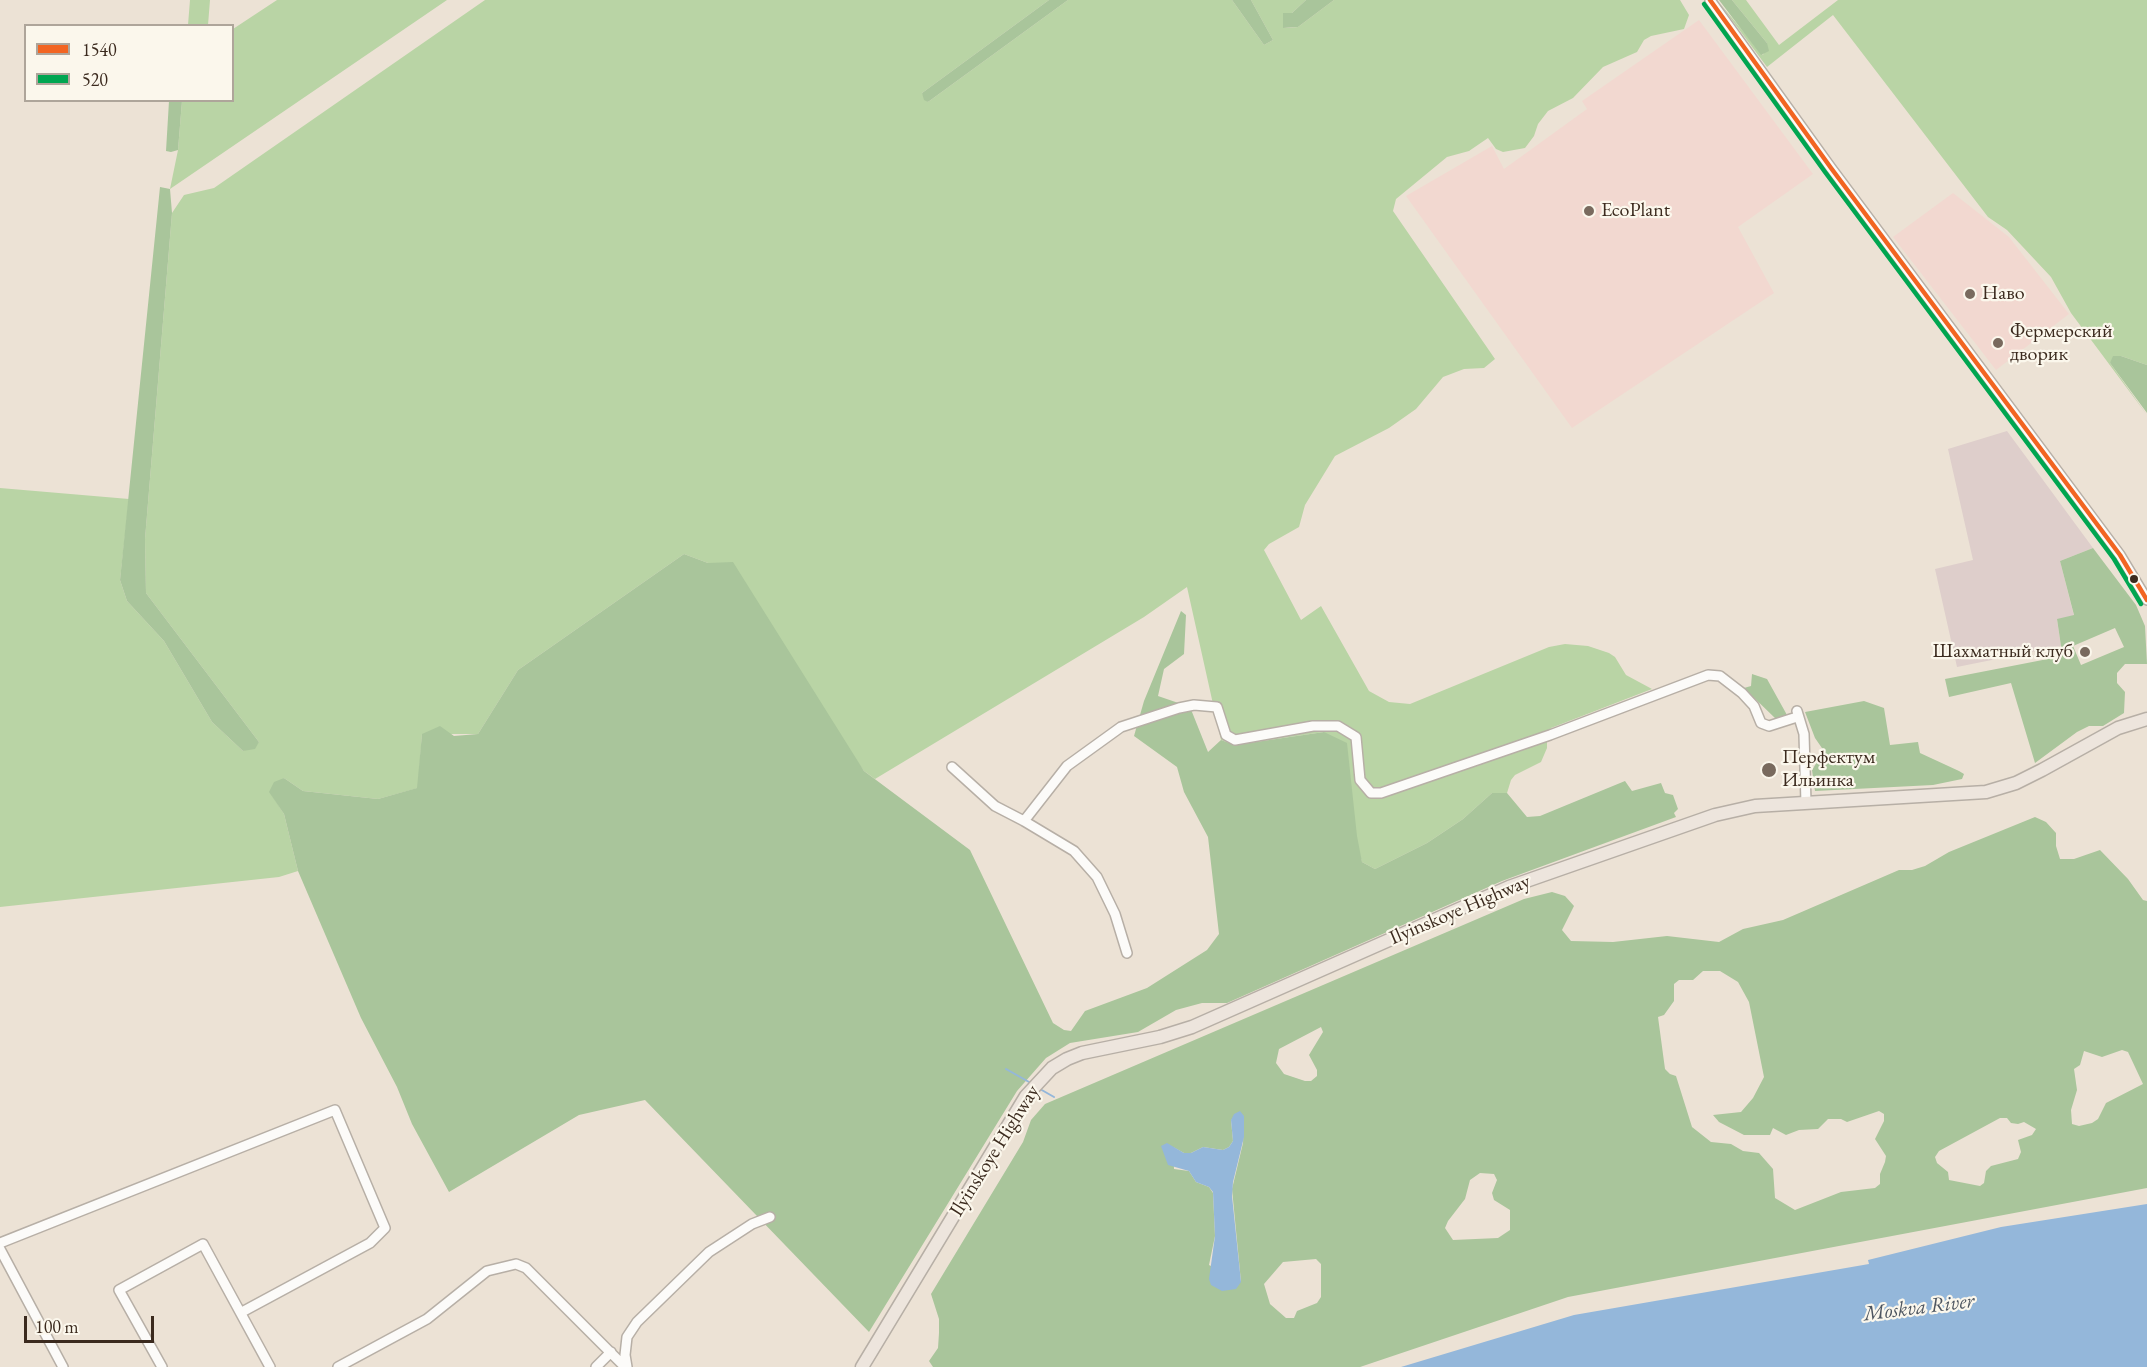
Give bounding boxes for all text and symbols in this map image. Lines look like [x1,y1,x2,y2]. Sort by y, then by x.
legend [24,24,234,102]
text: 1540 [82,38,117,61]
text: 520 [82,68,108,91]
place label: EcoPlant [1601,199,1670,223]
marker: EcoPlant [1582,204,1596,218]
place label: Наво [1982,282,2025,306]
marker: Наво [1963,287,1977,301]
place label: Фермерский дворик [2010,320,2112,367]
marker: Фермерский дворик [1991,336,2005,350]
unlabelled marker [2128,573,2140,585]
place label: Шахматный клуб [1932,640,2073,664]
marker: Шахматный клуб [2078,645,2092,659]
place label: Перфектум Ильинка [1782,746,1875,793]
marker: Перфектум Ильинка [1760,761,1778,779]
street label: Ilyinskoye Highway [1386,870,1534,950]
street label: Ilyinskoye Highway [945,1081,1045,1221]
water label: Moskva River [1862,1289,1976,1327]
scale bar [27,1304,158,1342]
text: 100 m [35,1315,79,1338]

